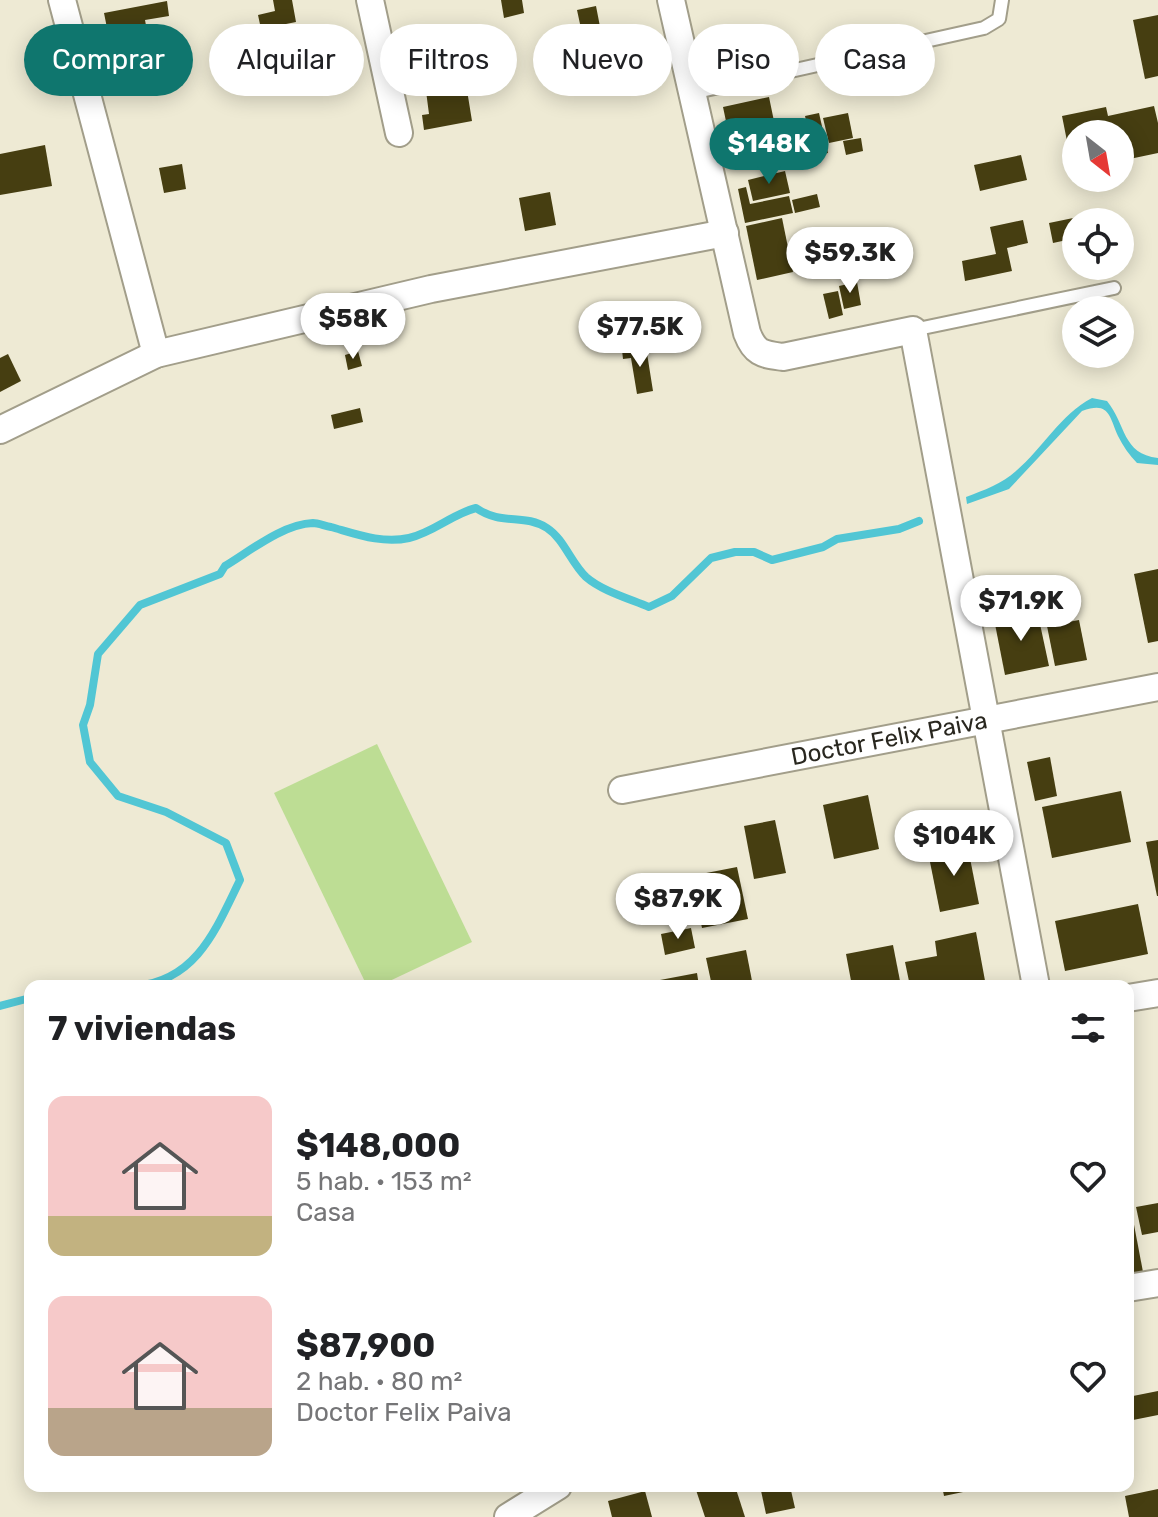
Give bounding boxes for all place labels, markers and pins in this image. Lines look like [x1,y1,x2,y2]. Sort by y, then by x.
pin: $148K [713,118,825,186]
pin: $59.3K [785,227,915,295]
pin: $58K [306,293,400,361]
pin: $77.5K [575,301,705,369]
pin: $71.9K [956,575,1086,643]
pin: $104K [898,810,1010,878]
pin: $87.9K [613,873,743,941]

